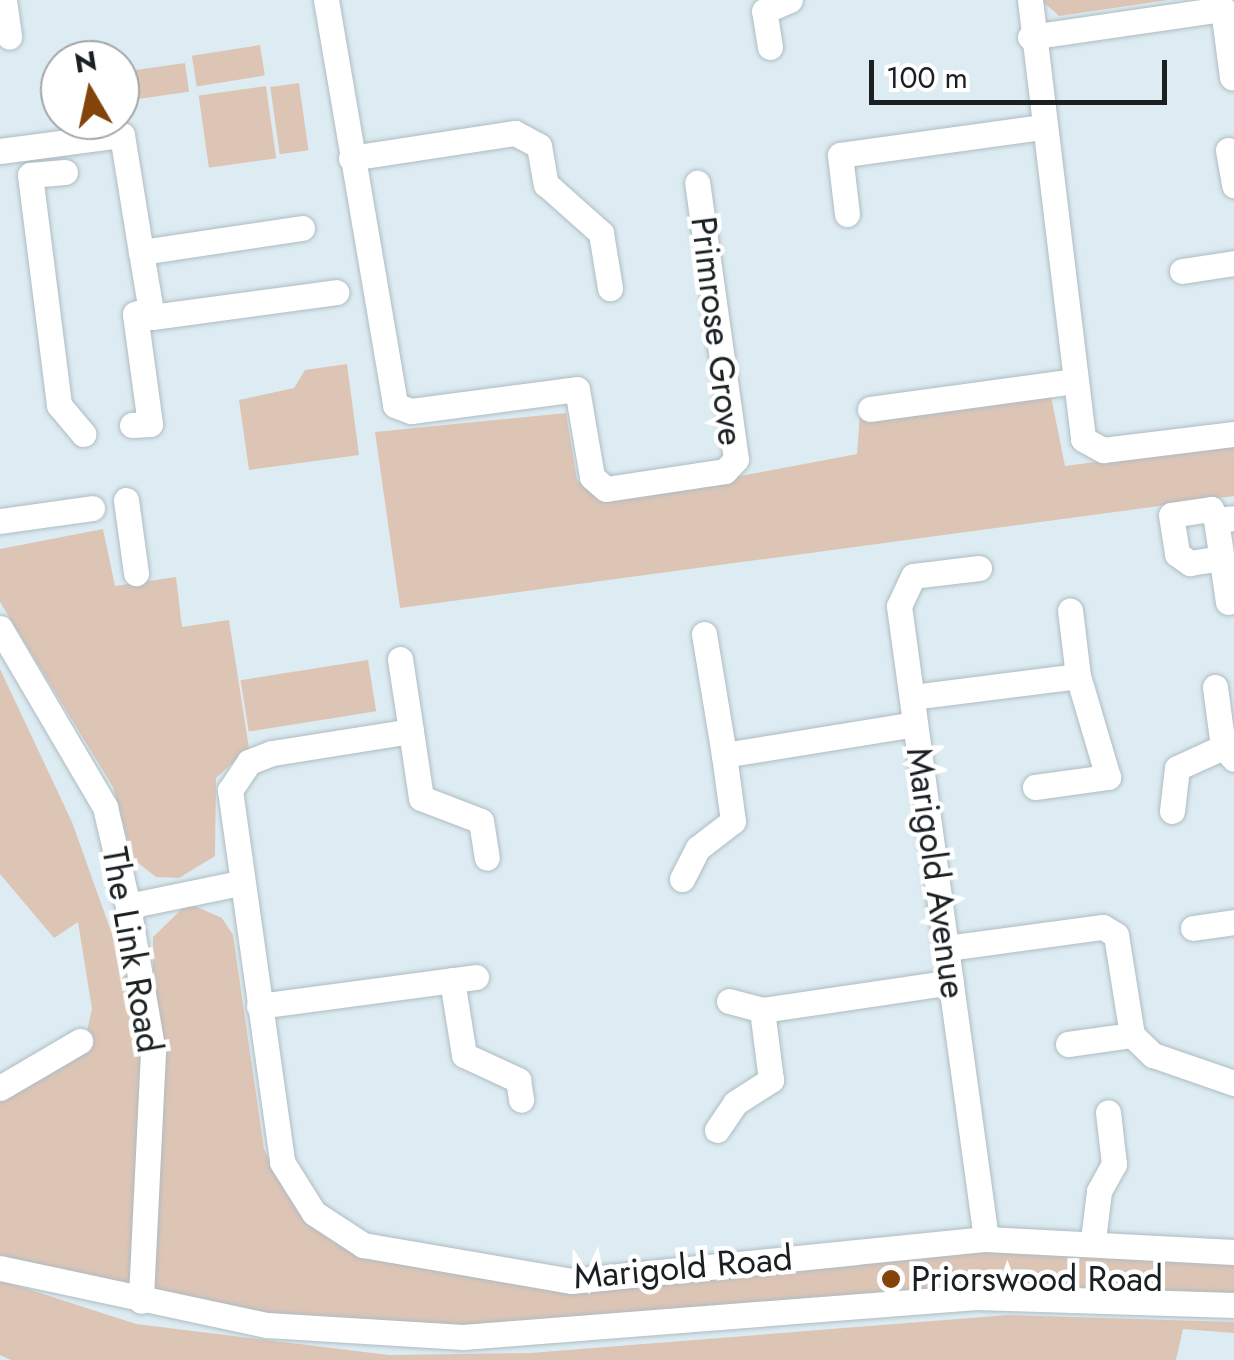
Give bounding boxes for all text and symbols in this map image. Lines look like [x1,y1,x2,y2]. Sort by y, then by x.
north arrow [40,40,140,140]
text: N [71,40,100,84]
scale bar [874,40,1172,102]
text: 100 m [886,56,968,99]
street label: Primrose Grove [682,214,752,448]
street label: Marigold Avenue [898,745,974,1001]
street label: The Link Road [93,844,171,1056]
street label: Marigold Road [572,1237,794,1297]
place label: Priorswood Road [911,1258,1163,1300]
marker: Priorswood Road [880,1268,902,1290]

